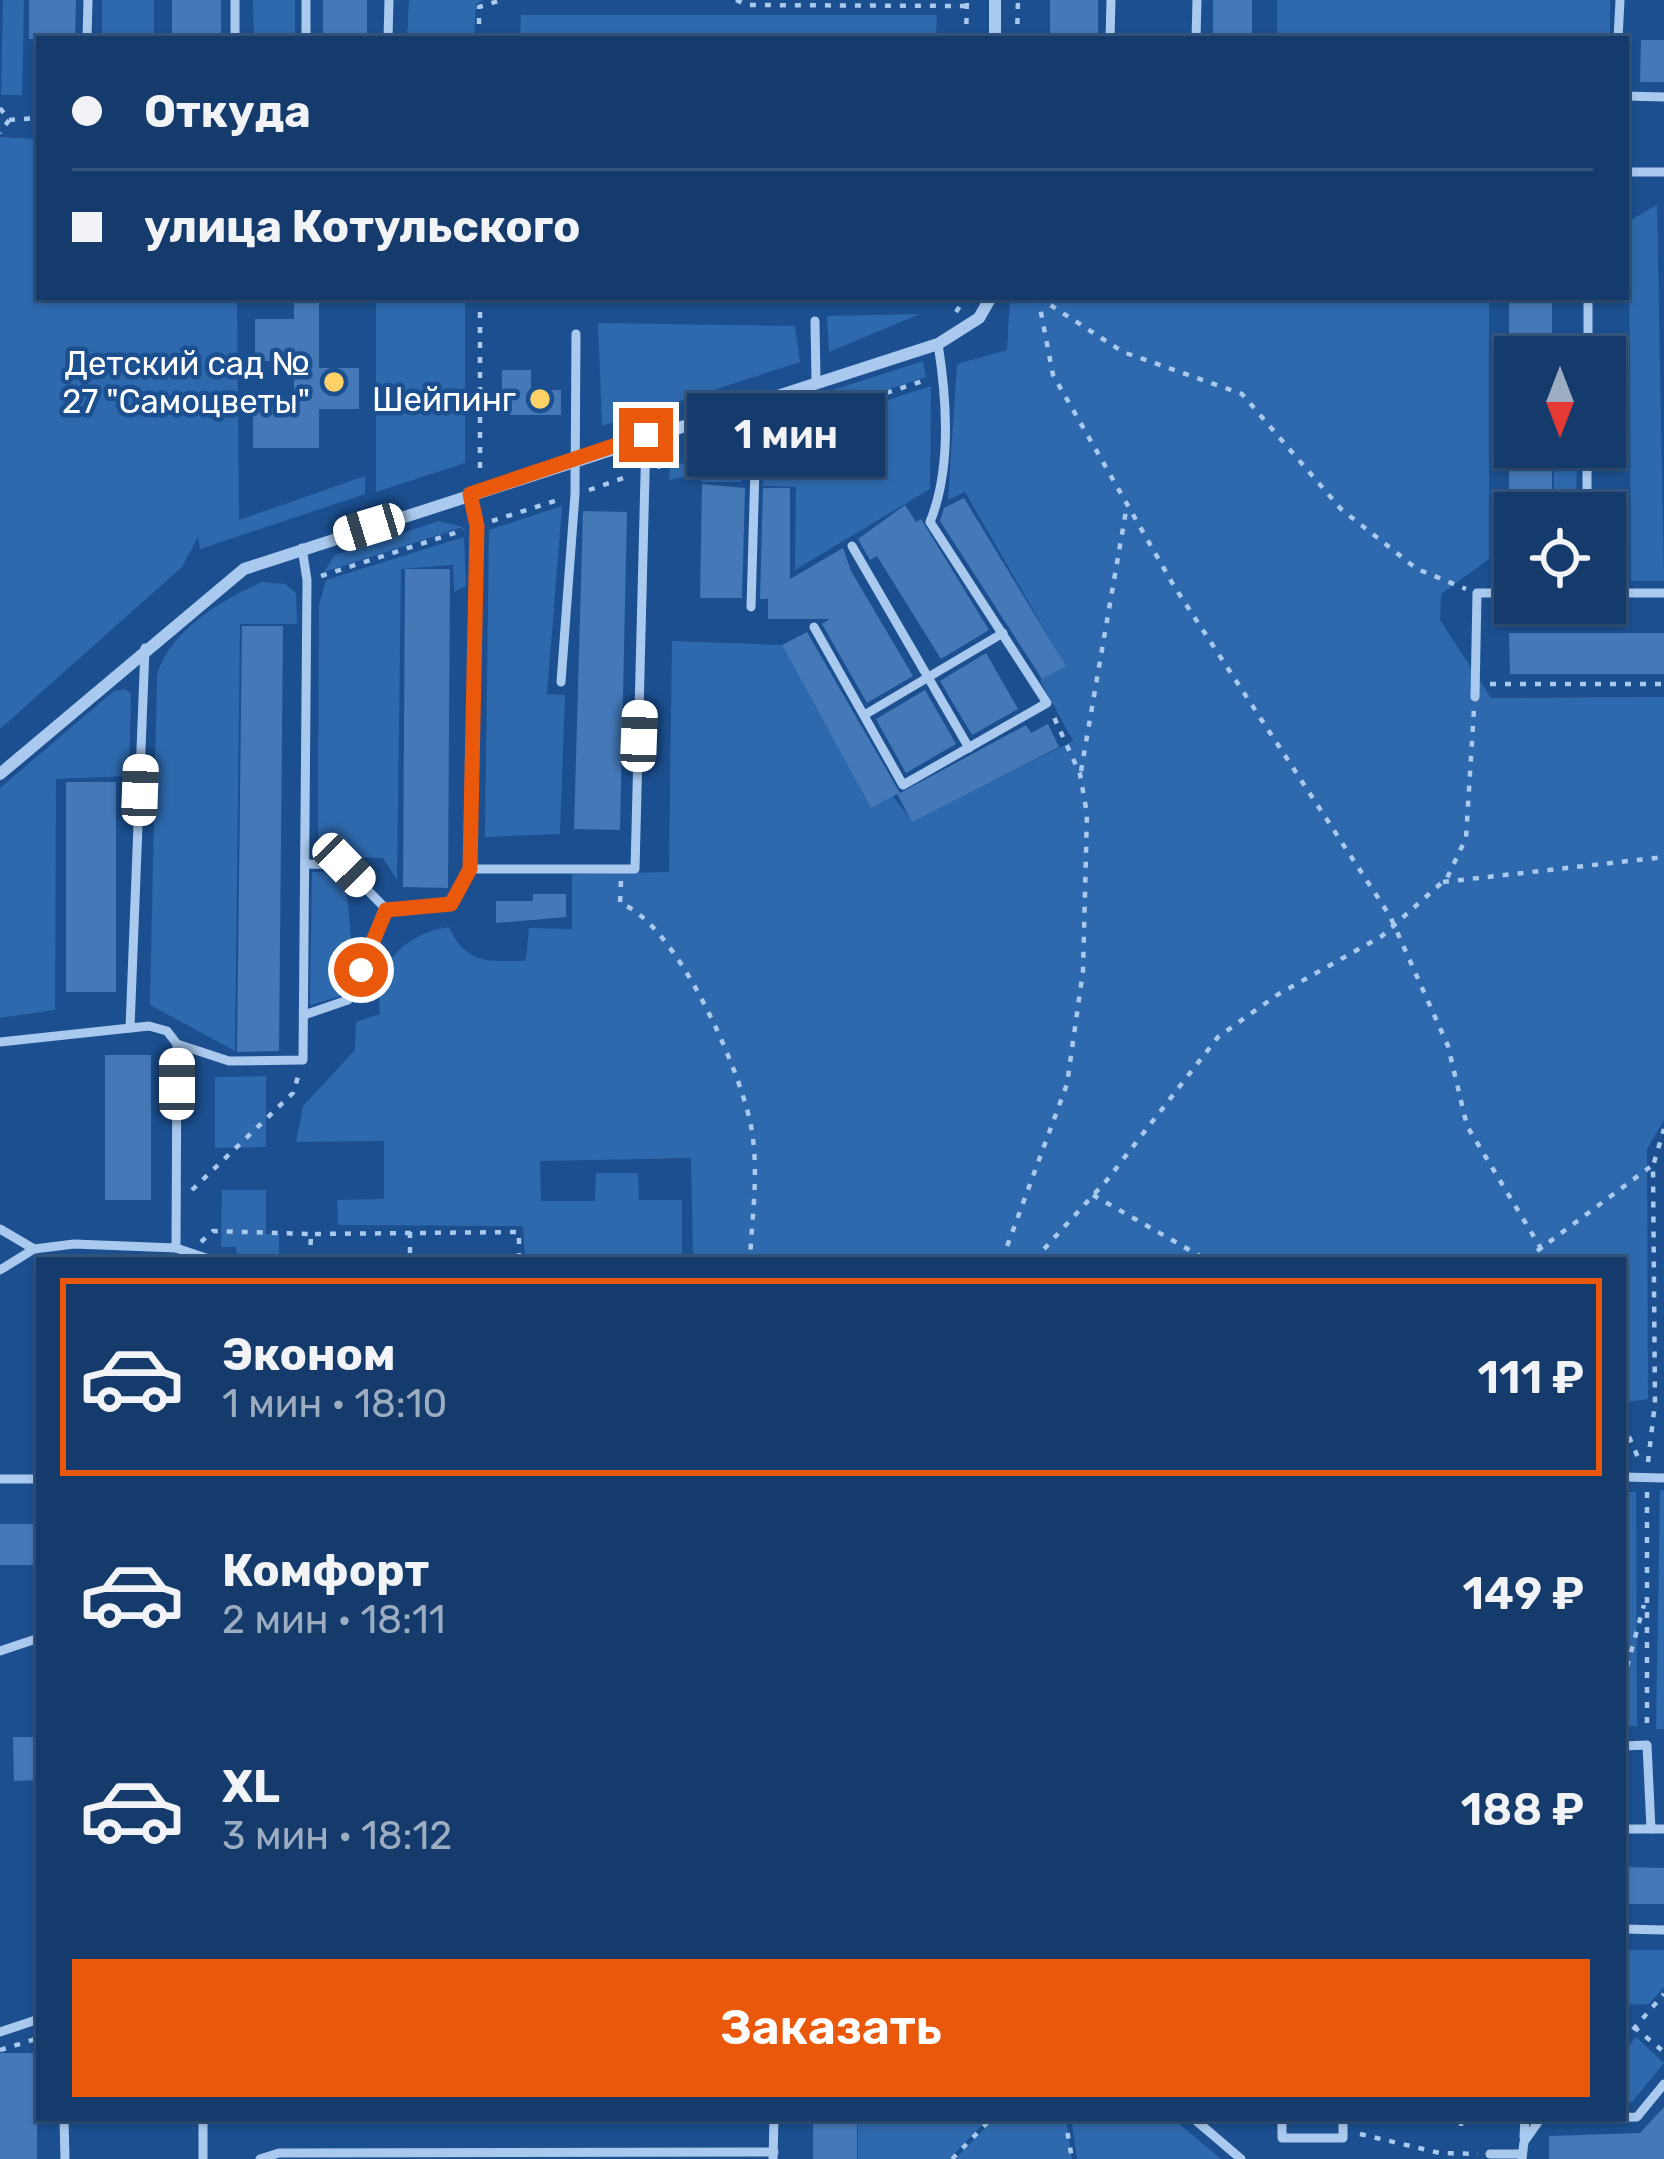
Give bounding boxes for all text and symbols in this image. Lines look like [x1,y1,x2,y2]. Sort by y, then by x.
text: Откуда [144,85,311,138]
text: улица Котульского [144,200,581,253]
north arrow [1494,336,1626,468]
map controls [1494,336,1626,624]
place label: Детский сад № 27 "Самоцветы" [62,344,310,421]
marker: Детский сад № 27 "Самоцветы" [321,369,347,395]
place label: Шейпинг [372,380,516,419]
marker: Шейпинг [527,386,553,412]
callout: 1 мин [688,393,886,477]
route end [619,408,673,462]
text: 1 мин [734,412,838,458]
button: locate [1494,492,1626,624]
car [329,499,409,555]
car [620,699,658,773]
car [121,753,159,827]
car [306,827,382,903]
route start [334,943,388,997]
car [159,1048,195,1120]
icon: car [78,1323,186,1431]
text: Эконом [222,1328,396,1381]
text: 111 ₽ [1478,1351,1584,1404]
text: 1 мин · 18:10 [222,1381,447,1427]
icon: car [78,1539,186,1647]
text: Комфорт [222,1544,429,1597]
text: 149 ₽ [1463,1567,1584,1620]
text: 2 мин · 18:11 [222,1597,445,1643]
icon: car [78,1755,186,1863]
text: XL [222,1760,280,1813]
text: 188 ₽ [1461,1783,1584,1836]
text: 3 мин · 18:12 [222,1813,452,1859]
button: Заказать [72,1959,1590,2097]

